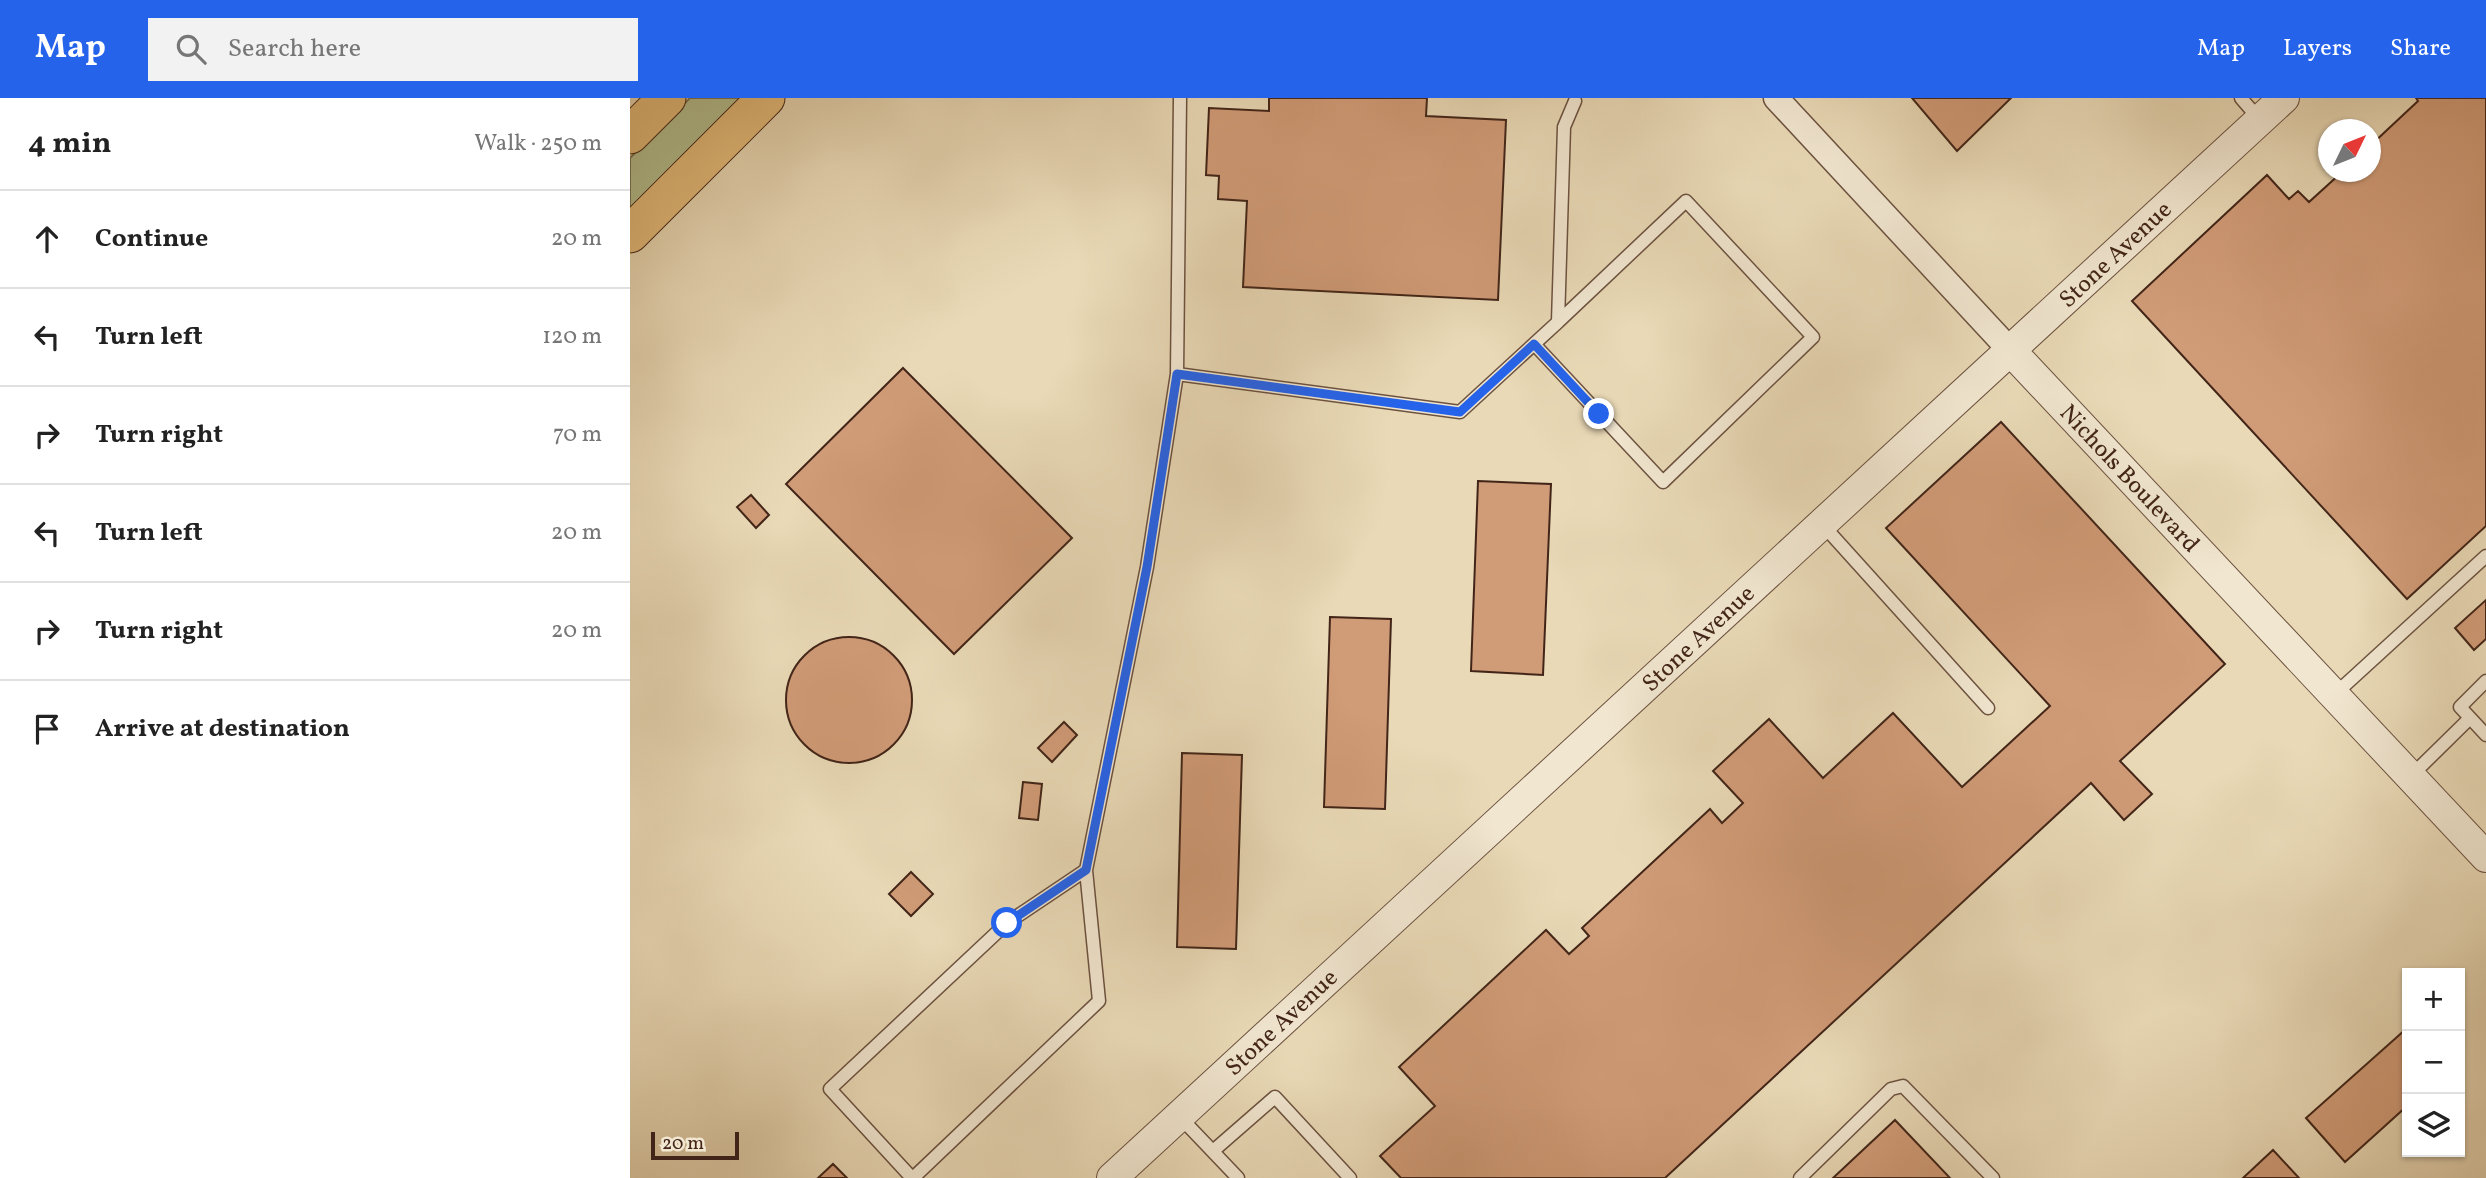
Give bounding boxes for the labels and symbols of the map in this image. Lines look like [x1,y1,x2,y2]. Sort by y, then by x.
north arrow [2318,119,2381,182]
street label: Stone Avenue [2052,194,2180,317]
route end [1583,398,1614,429]
street label: Nichols Boulevard [2051,398,2206,561]
street label: Stone Avenue [1635,578,1763,701]
route start [991,907,1022,938]
street label: Stone Avenue [1218,962,1346,1085]
scale bar [651,1129,738,1161]

